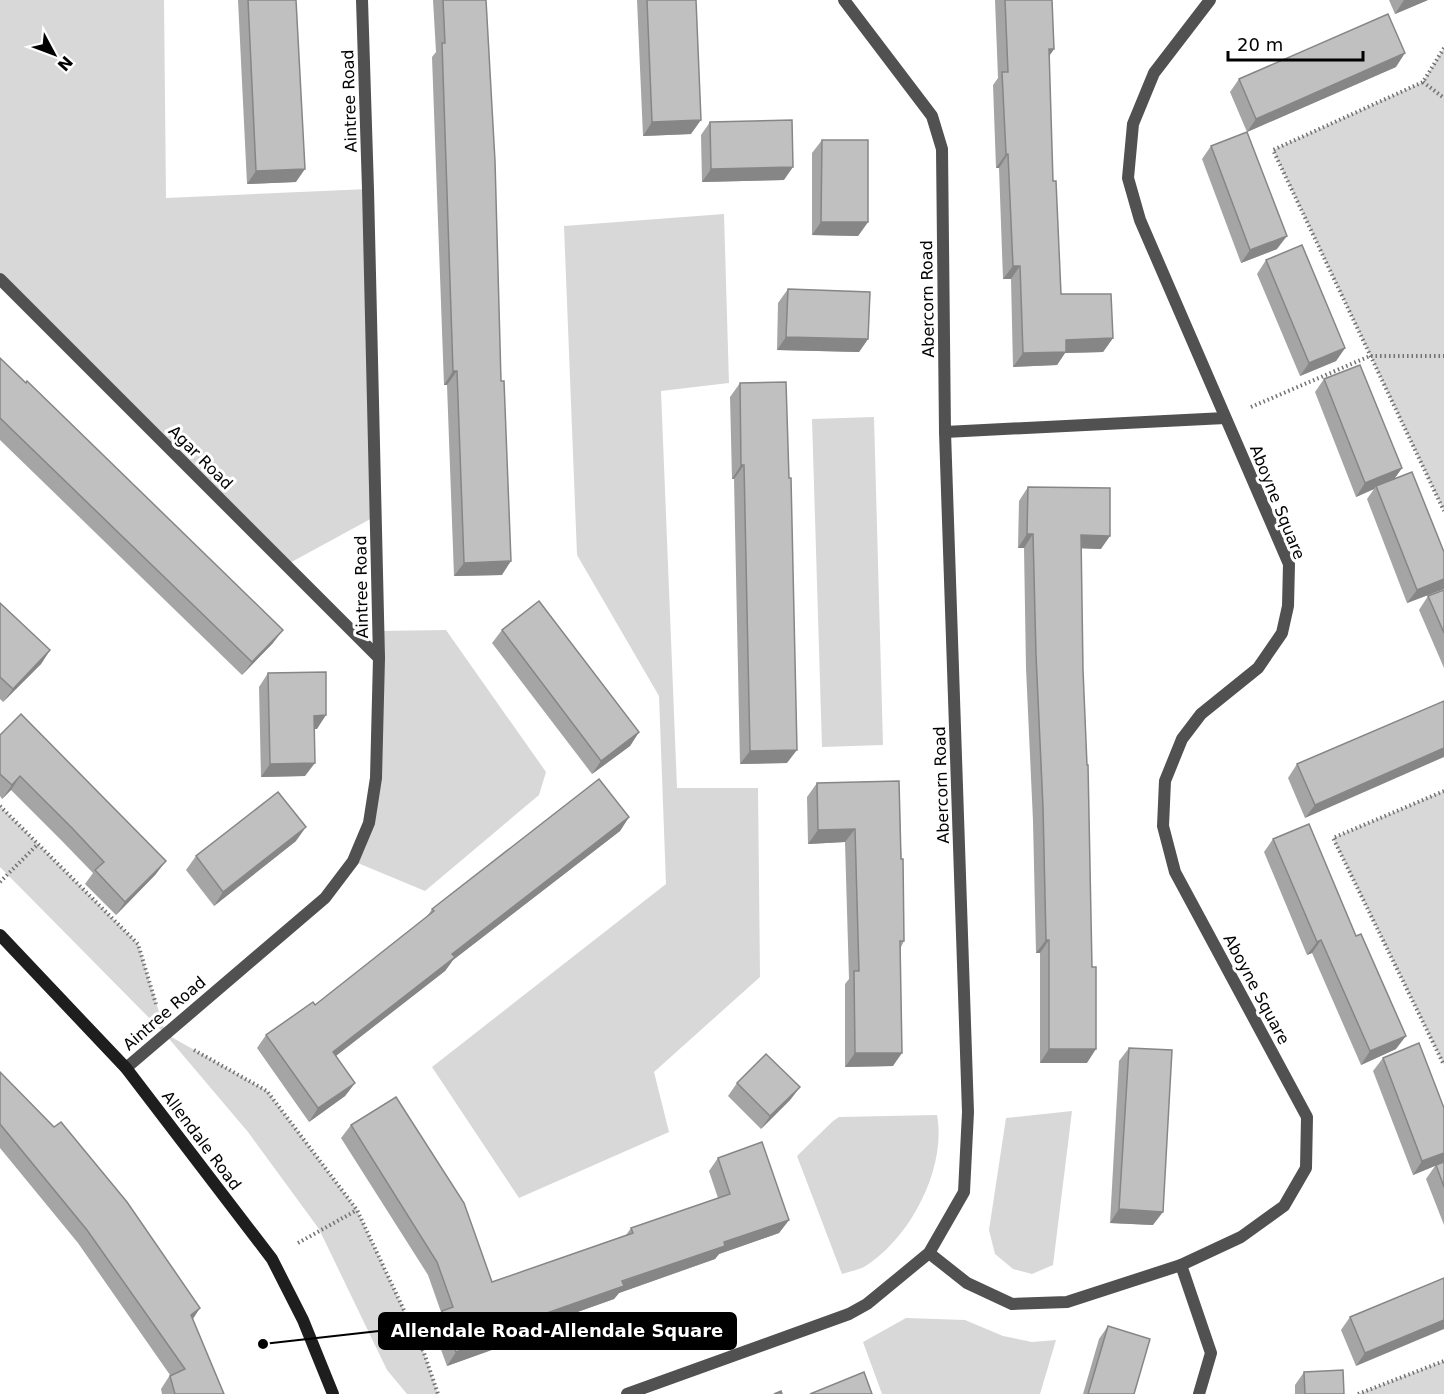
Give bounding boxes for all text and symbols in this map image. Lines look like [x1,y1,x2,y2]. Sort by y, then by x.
north arrow [24,24,84,84]
scale bar [1228,24,1363,62]
text: 20 m [1237,34,1283,55]
street label: Aintree Road [338,49,361,153]
text: N [53,52,77,75]
street label: Abercorn Road [917,240,938,358]
street label: Agar Road [165,421,237,493]
street label: Aboyne Square [1246,442,1309,562]
street label: Aintree Road [351,535,372,639]
street label: Abercorn Road [930,726,953,844]
street label: Aboyne Square [1220,931,1294,1047]
street label: Aintree Road [119,972,209,1054]
street label: Allendale Road [158,1087,245,1194]
callout: Allendale Road-Allendale Square [379,1313,736,1349]
text: Allendale Road-Allendale Square [391,1320,723,1341]

